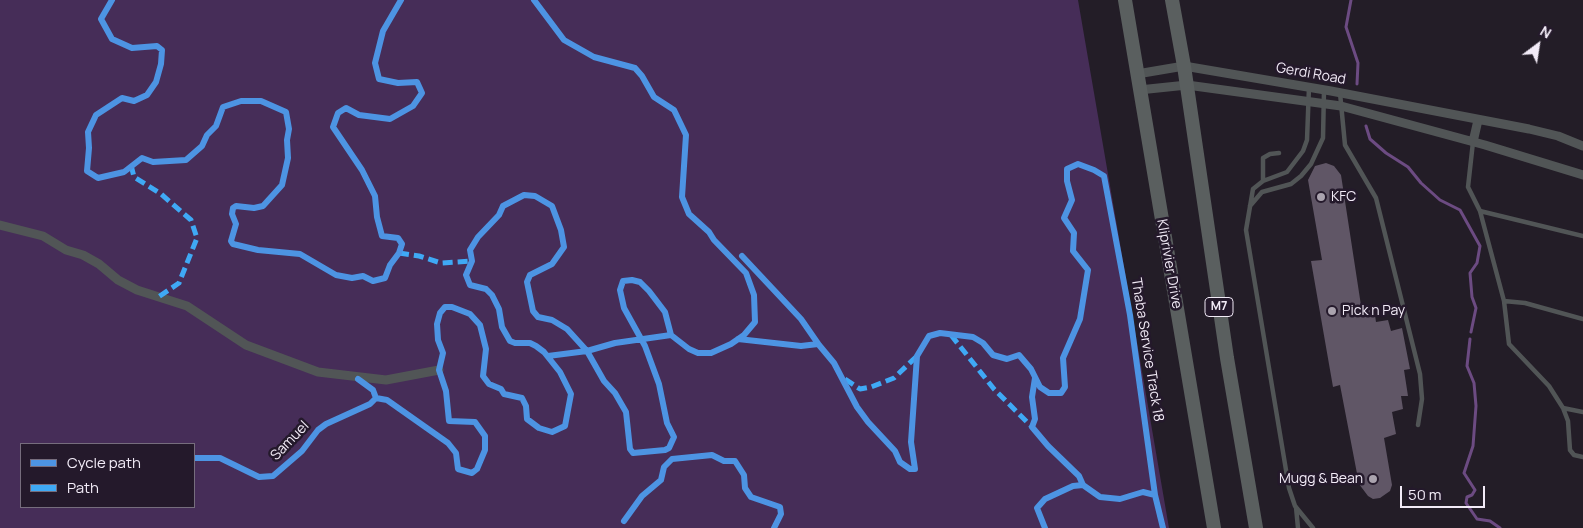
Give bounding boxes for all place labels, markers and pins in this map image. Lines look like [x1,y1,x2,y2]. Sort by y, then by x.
place label: KFC [1331,189,1356,205]
marker: KFC [1315,191,1327,203]
place label: Pick n Pay [1342,303,1405,319]
marker: Pick n Pay [1326,305,1338,317]
place label: Mugg & Bean [1279,471,1363,487]
marker: Mugg & Bean [1367,473,1379,485]

